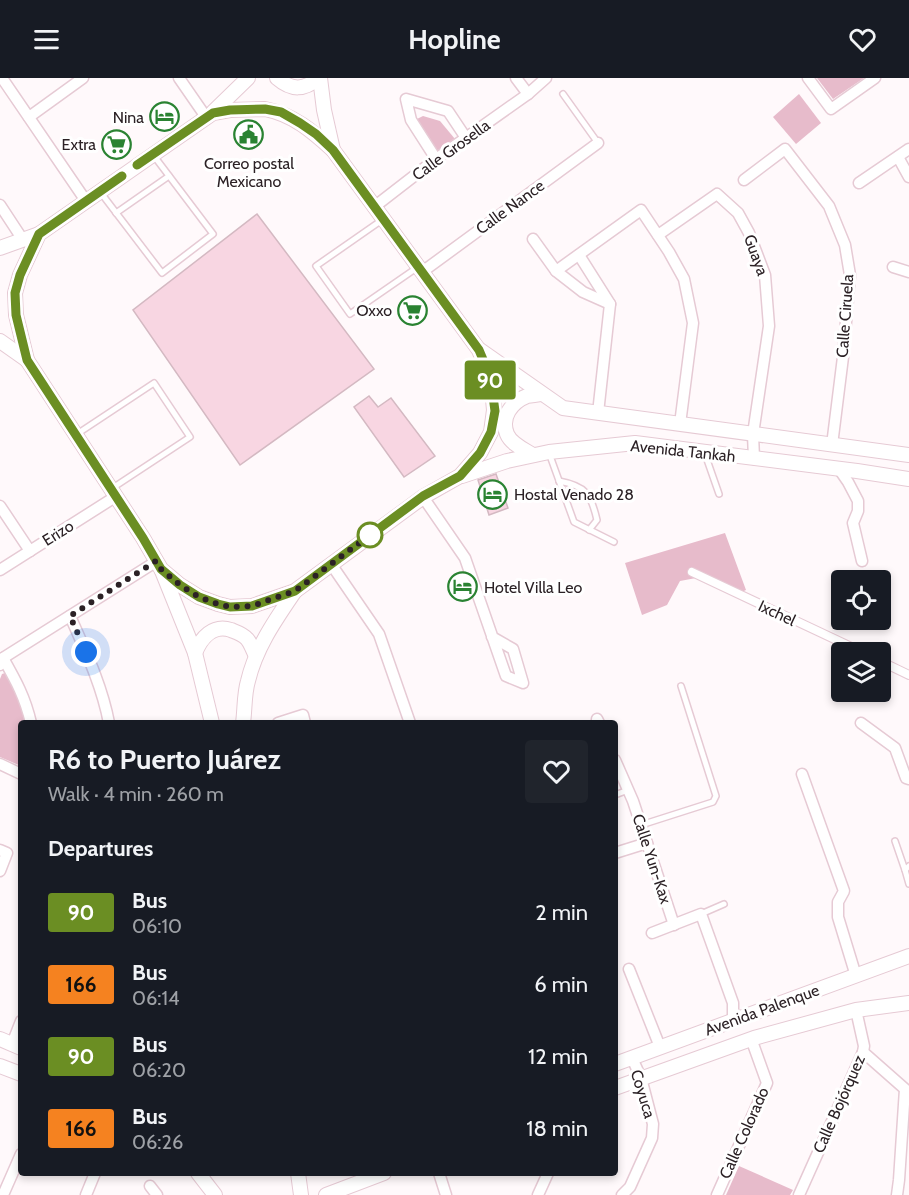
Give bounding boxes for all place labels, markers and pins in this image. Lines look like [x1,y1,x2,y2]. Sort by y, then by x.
hotel icon: Nina [149,101,181,133]
place label: Nina [113,108,144,127]
public building icon: Correo postal Mexicano [233,119,265,151]
supermarket icon: Extra [101,128,133,160]
place label: Extra [62,135,96,154]
place label: Correo postal Mexicano [204,154,294,191]
supermarket icon: Oxxo [397,294,429,326]
place label: Oxxo [356,301,392,320]
hotel icon: Hostal Venado 28 [477,478,509,510]
place label: Hostal Venado 28 [514,485,634,504]
unlabelled marker [357,522,383,548]
hotel icon: Hotel Villa Leo [447,571,479,603]
place label: Hotel Villa Leo [484,578,582,597]

